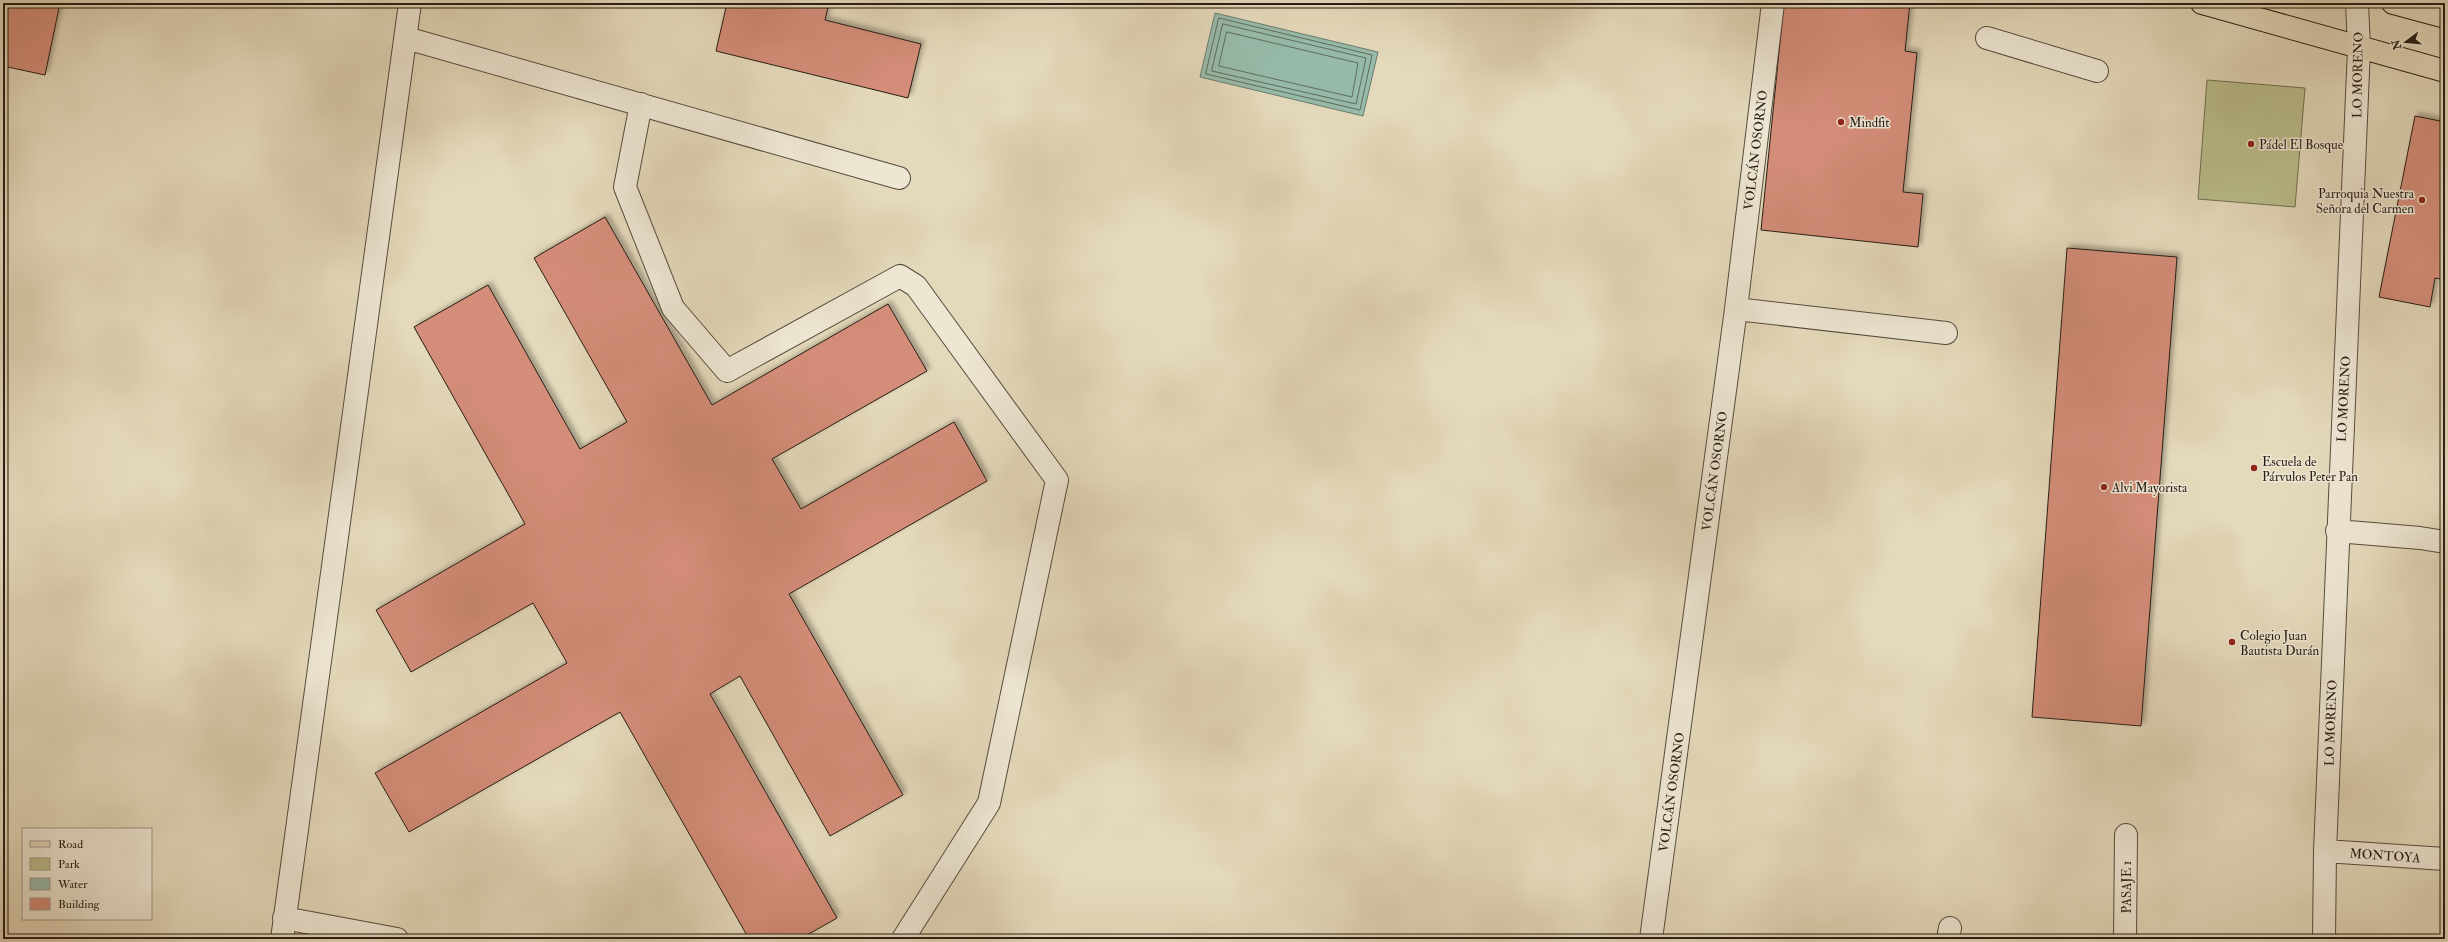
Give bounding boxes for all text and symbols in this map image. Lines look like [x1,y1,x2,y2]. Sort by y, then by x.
north arrow [2386,22,2426,62]
street label: LO MORENO [2349,32,2367,118]
text: N [2389,37,2405,52]
street label: VOLCÁN OSORNO [1740,89,1771,211]
place label: Mindfit [1849,115,1889,131]
marker: Mindfit [1836,117,1846,127]
place label: Pádel El Bosque [2259,137,2344,153]
marker: Pádel El Bosque [2246,139,2256,149]
place label: Parroquia Nuestra Señora del Carmen [2316,186,2415,217]
marker: Parroquia Nuestra Señora del Carmen [2417,195,2427,205]
street label: LO MORENO [2334,356,2354,443]
street label: VOLCÁN OSORNO [1698,410,1731,532]
place label: Escuela de Párvulos Peter Pan [2262,454,2358,485]
marker: Escuela de Párvulos Peter Pan [2249,463,2259,473]
place label: Alvi Mayorista [2111,480,2188,497]
marker: Alvi Mayorista [2099,482,2109,492]
place label: Colegio Juan Bautista Durán [2240,628,2319,659]
marker: Colegio Juan Bautista Durán [2227,637,2237,647]
street label: LO MORENO [2321,680,2341,766]
street label: VOLCÁN OSORNO [1655,731,1688,853]
legend [22,828,152,920]
text: Road [58,837,83,852]
street label: MONTOYA [2349,846,2422,867]
text: Park [58,857,80,872]
street label: PASAJE 1 [2119,860,2135,913]
text: Water [57,877,88,892]
text: Building [58,897,101,912]

